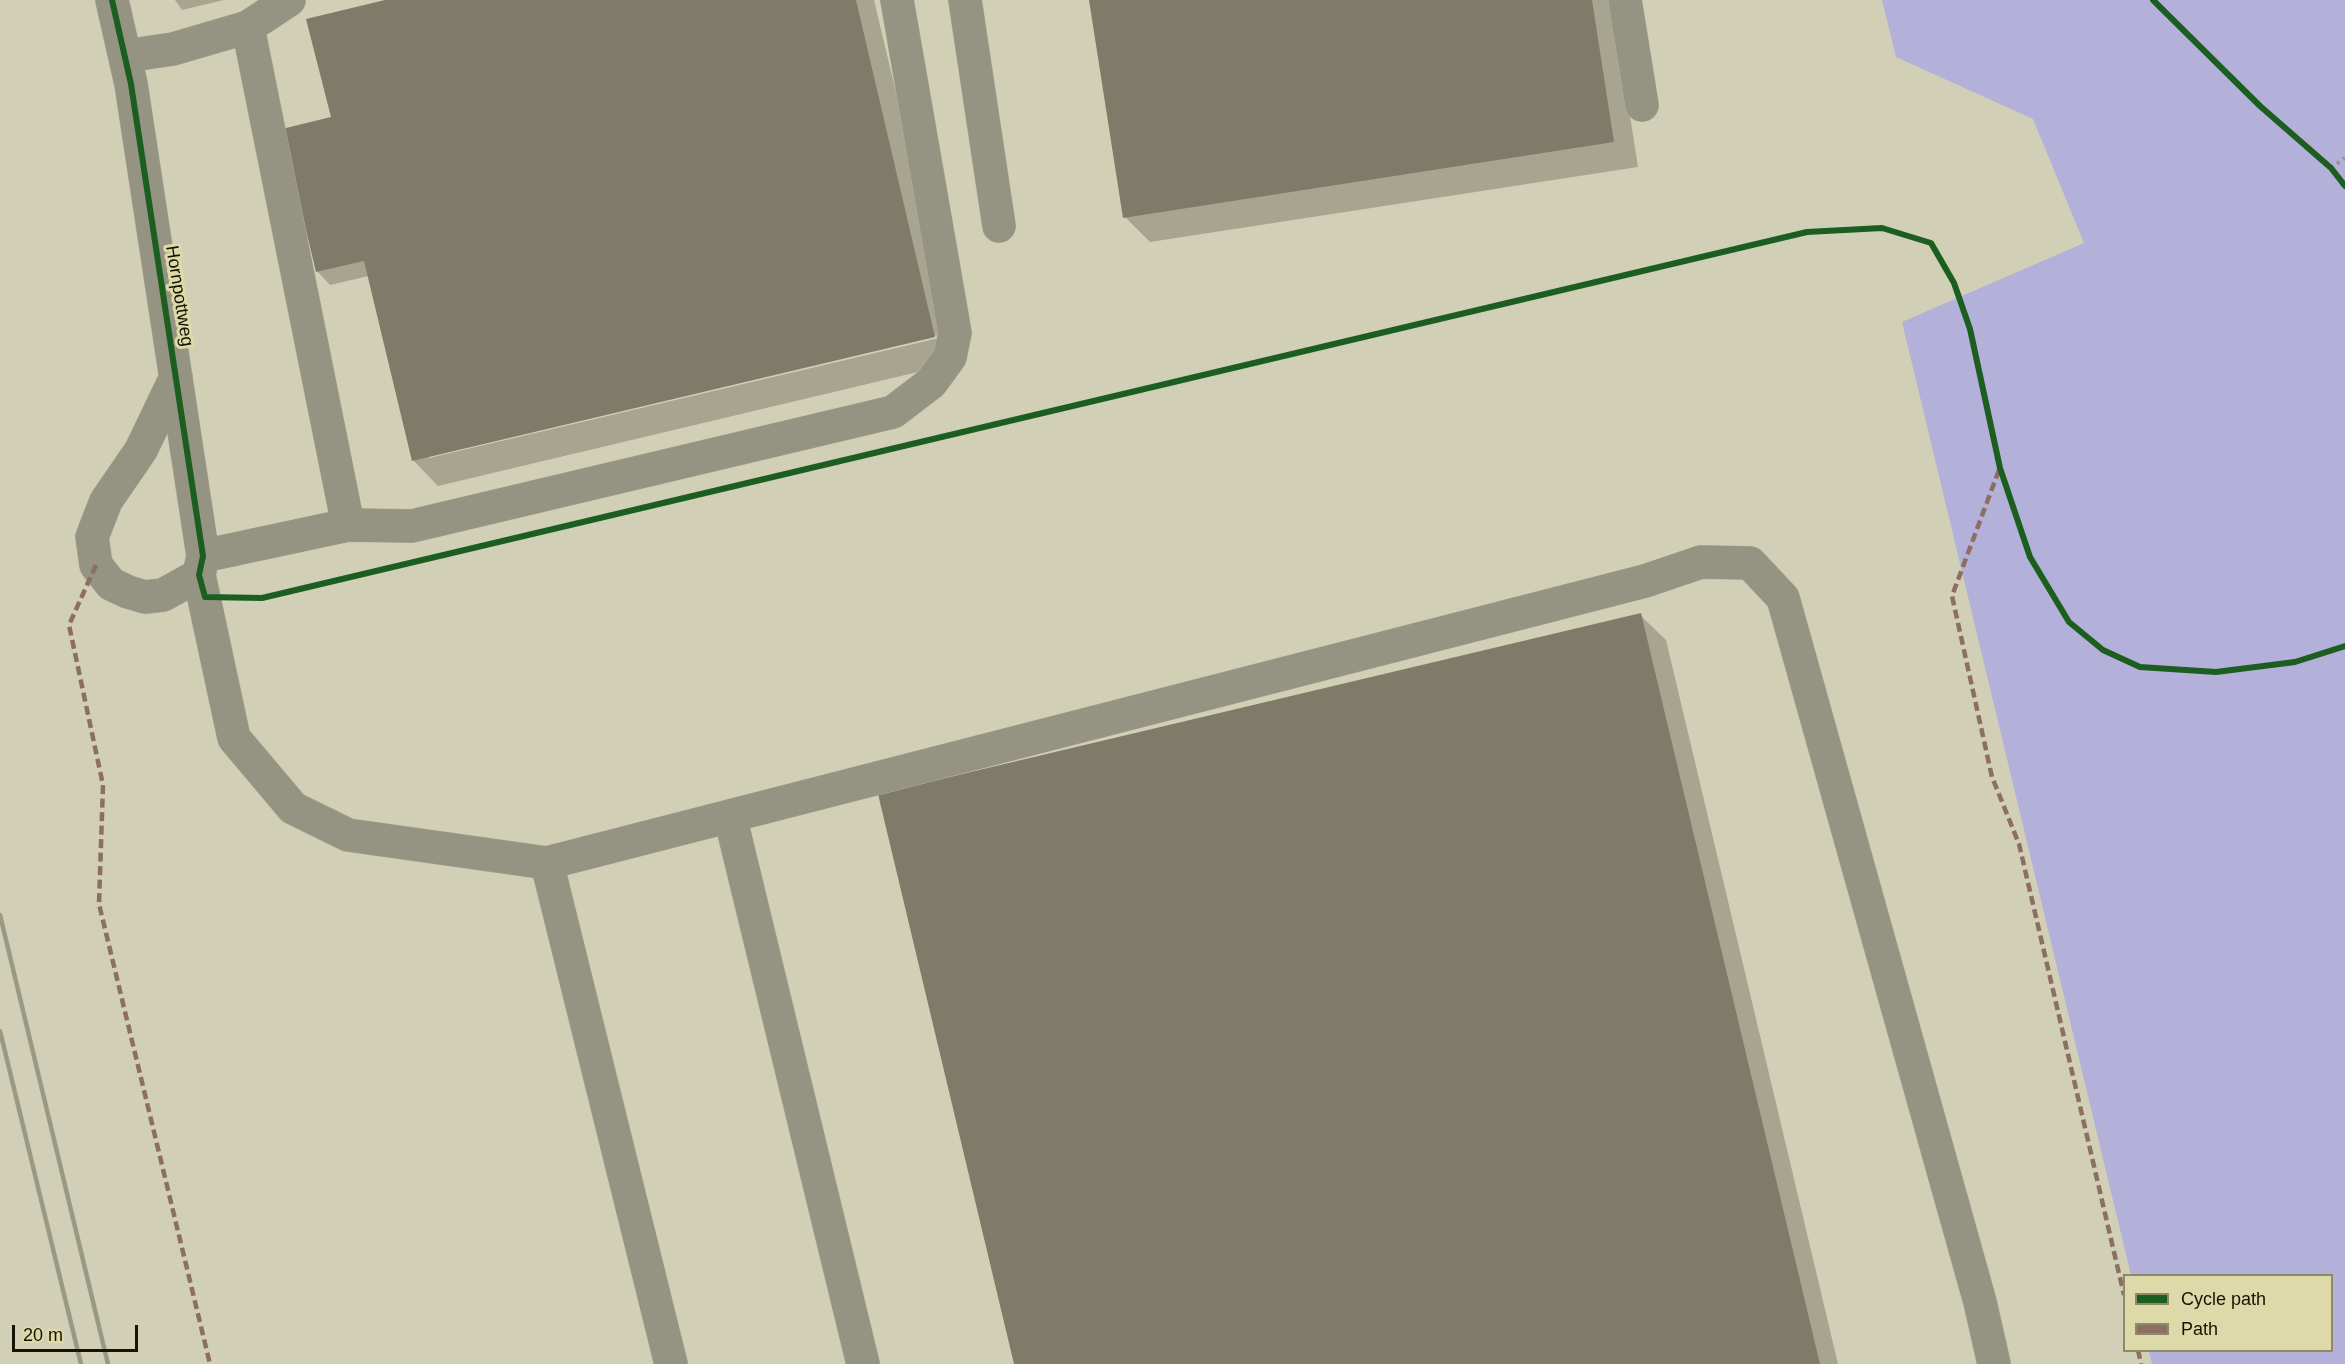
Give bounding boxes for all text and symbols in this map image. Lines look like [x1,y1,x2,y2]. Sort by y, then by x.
street label: Hornpottweg [160,244,198,348]
legend [2123,1274,2333,1352]
text: Cycle path [2181,1289,2266,1309]
scale bar [15,1313,141,1351]
text: Path [2181,1319,2218,1339]
text: 20 m [23,1325,63,1345]

